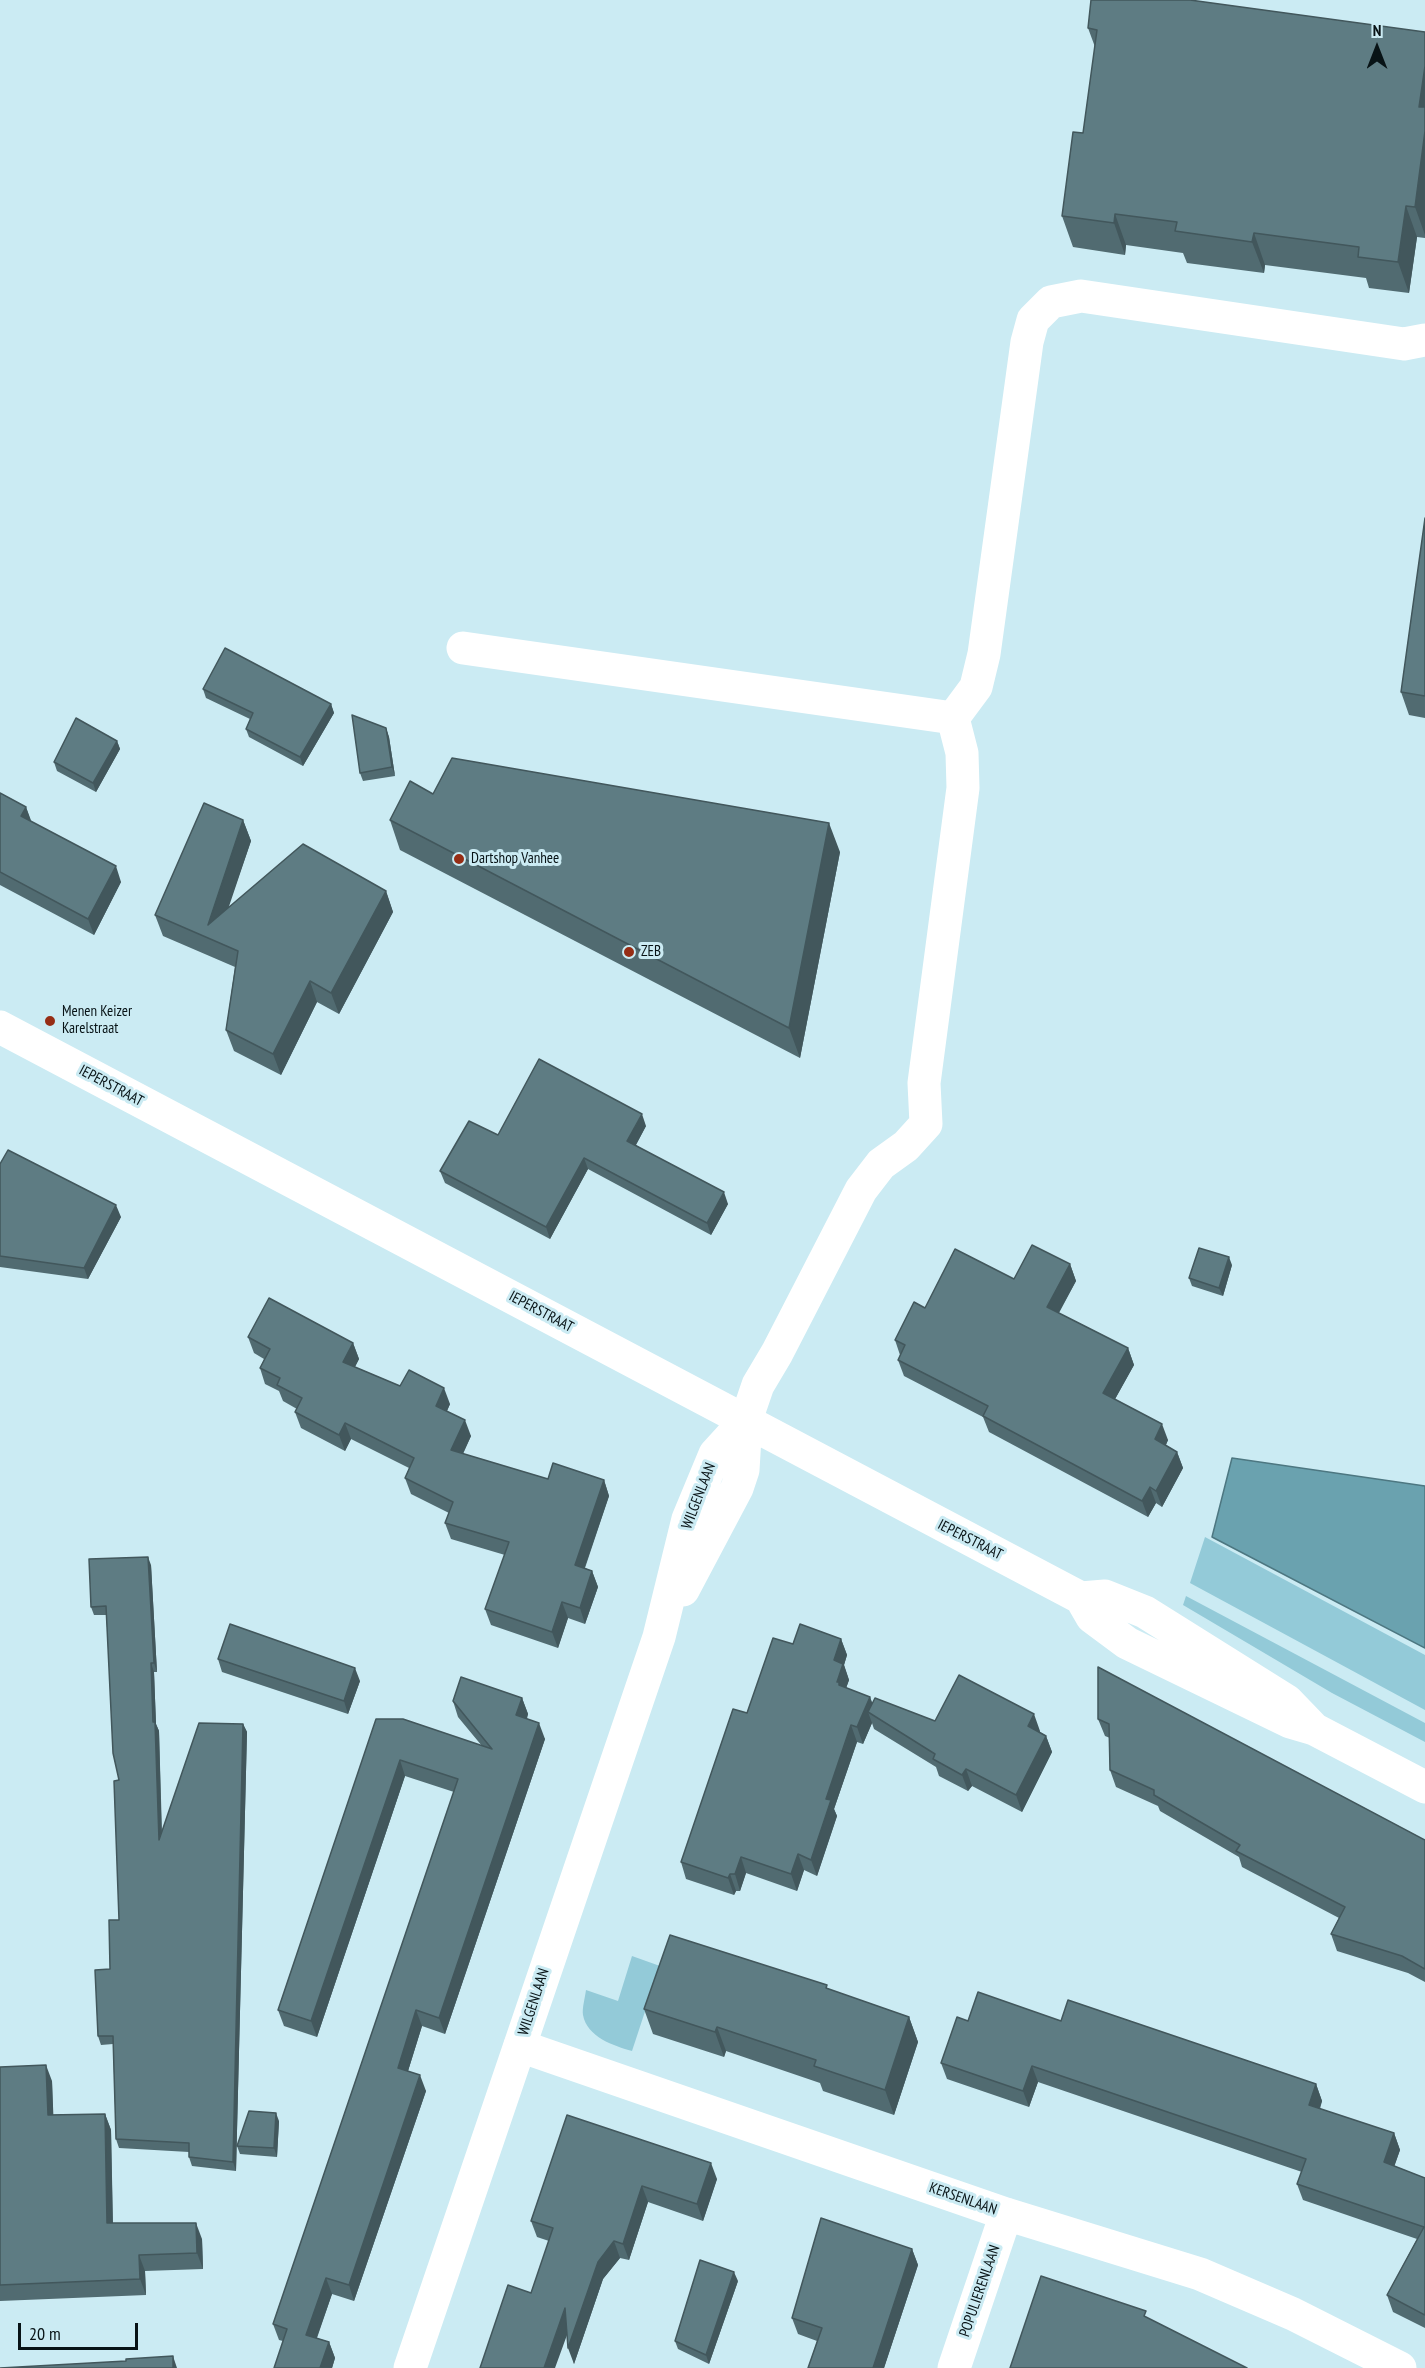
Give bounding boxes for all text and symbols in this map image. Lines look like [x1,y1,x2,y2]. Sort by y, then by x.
north arrow [1347,18,1407,78]
text: N [1373,20,1381,40]
place label: Dartshop Vanhee [471,850,559,868]
marker: Dartshop Vanhee [452,852,466,866]
place label: ZEB [641,943,661,961]
marker: ZEB [622,945,636,959]
place label: Menen Keizer Karelstraat [62,1003,132,1038]
marker: Menen Keizer Karelstraat [43,1014,57,1028]
street label: IEPERSTRAAT [76,1062,146,1110]
street label: IEPERSTRAAT [506,1288,576,1336]
street label: WILGENLAAN [678,1460,720,1532]
street label: IEPERSTRAAT [935,1516,1005,1564]
street label: WILGENLAAN [515,1966,553,2038]
street label: KERSENLAAN [927,2179,999,2219]
street label: POPULIERENLAAN [956,2243,1004,2339]
scale bar [21,2311,141,2349]
text: 20 m [29,2322,61,2345]

